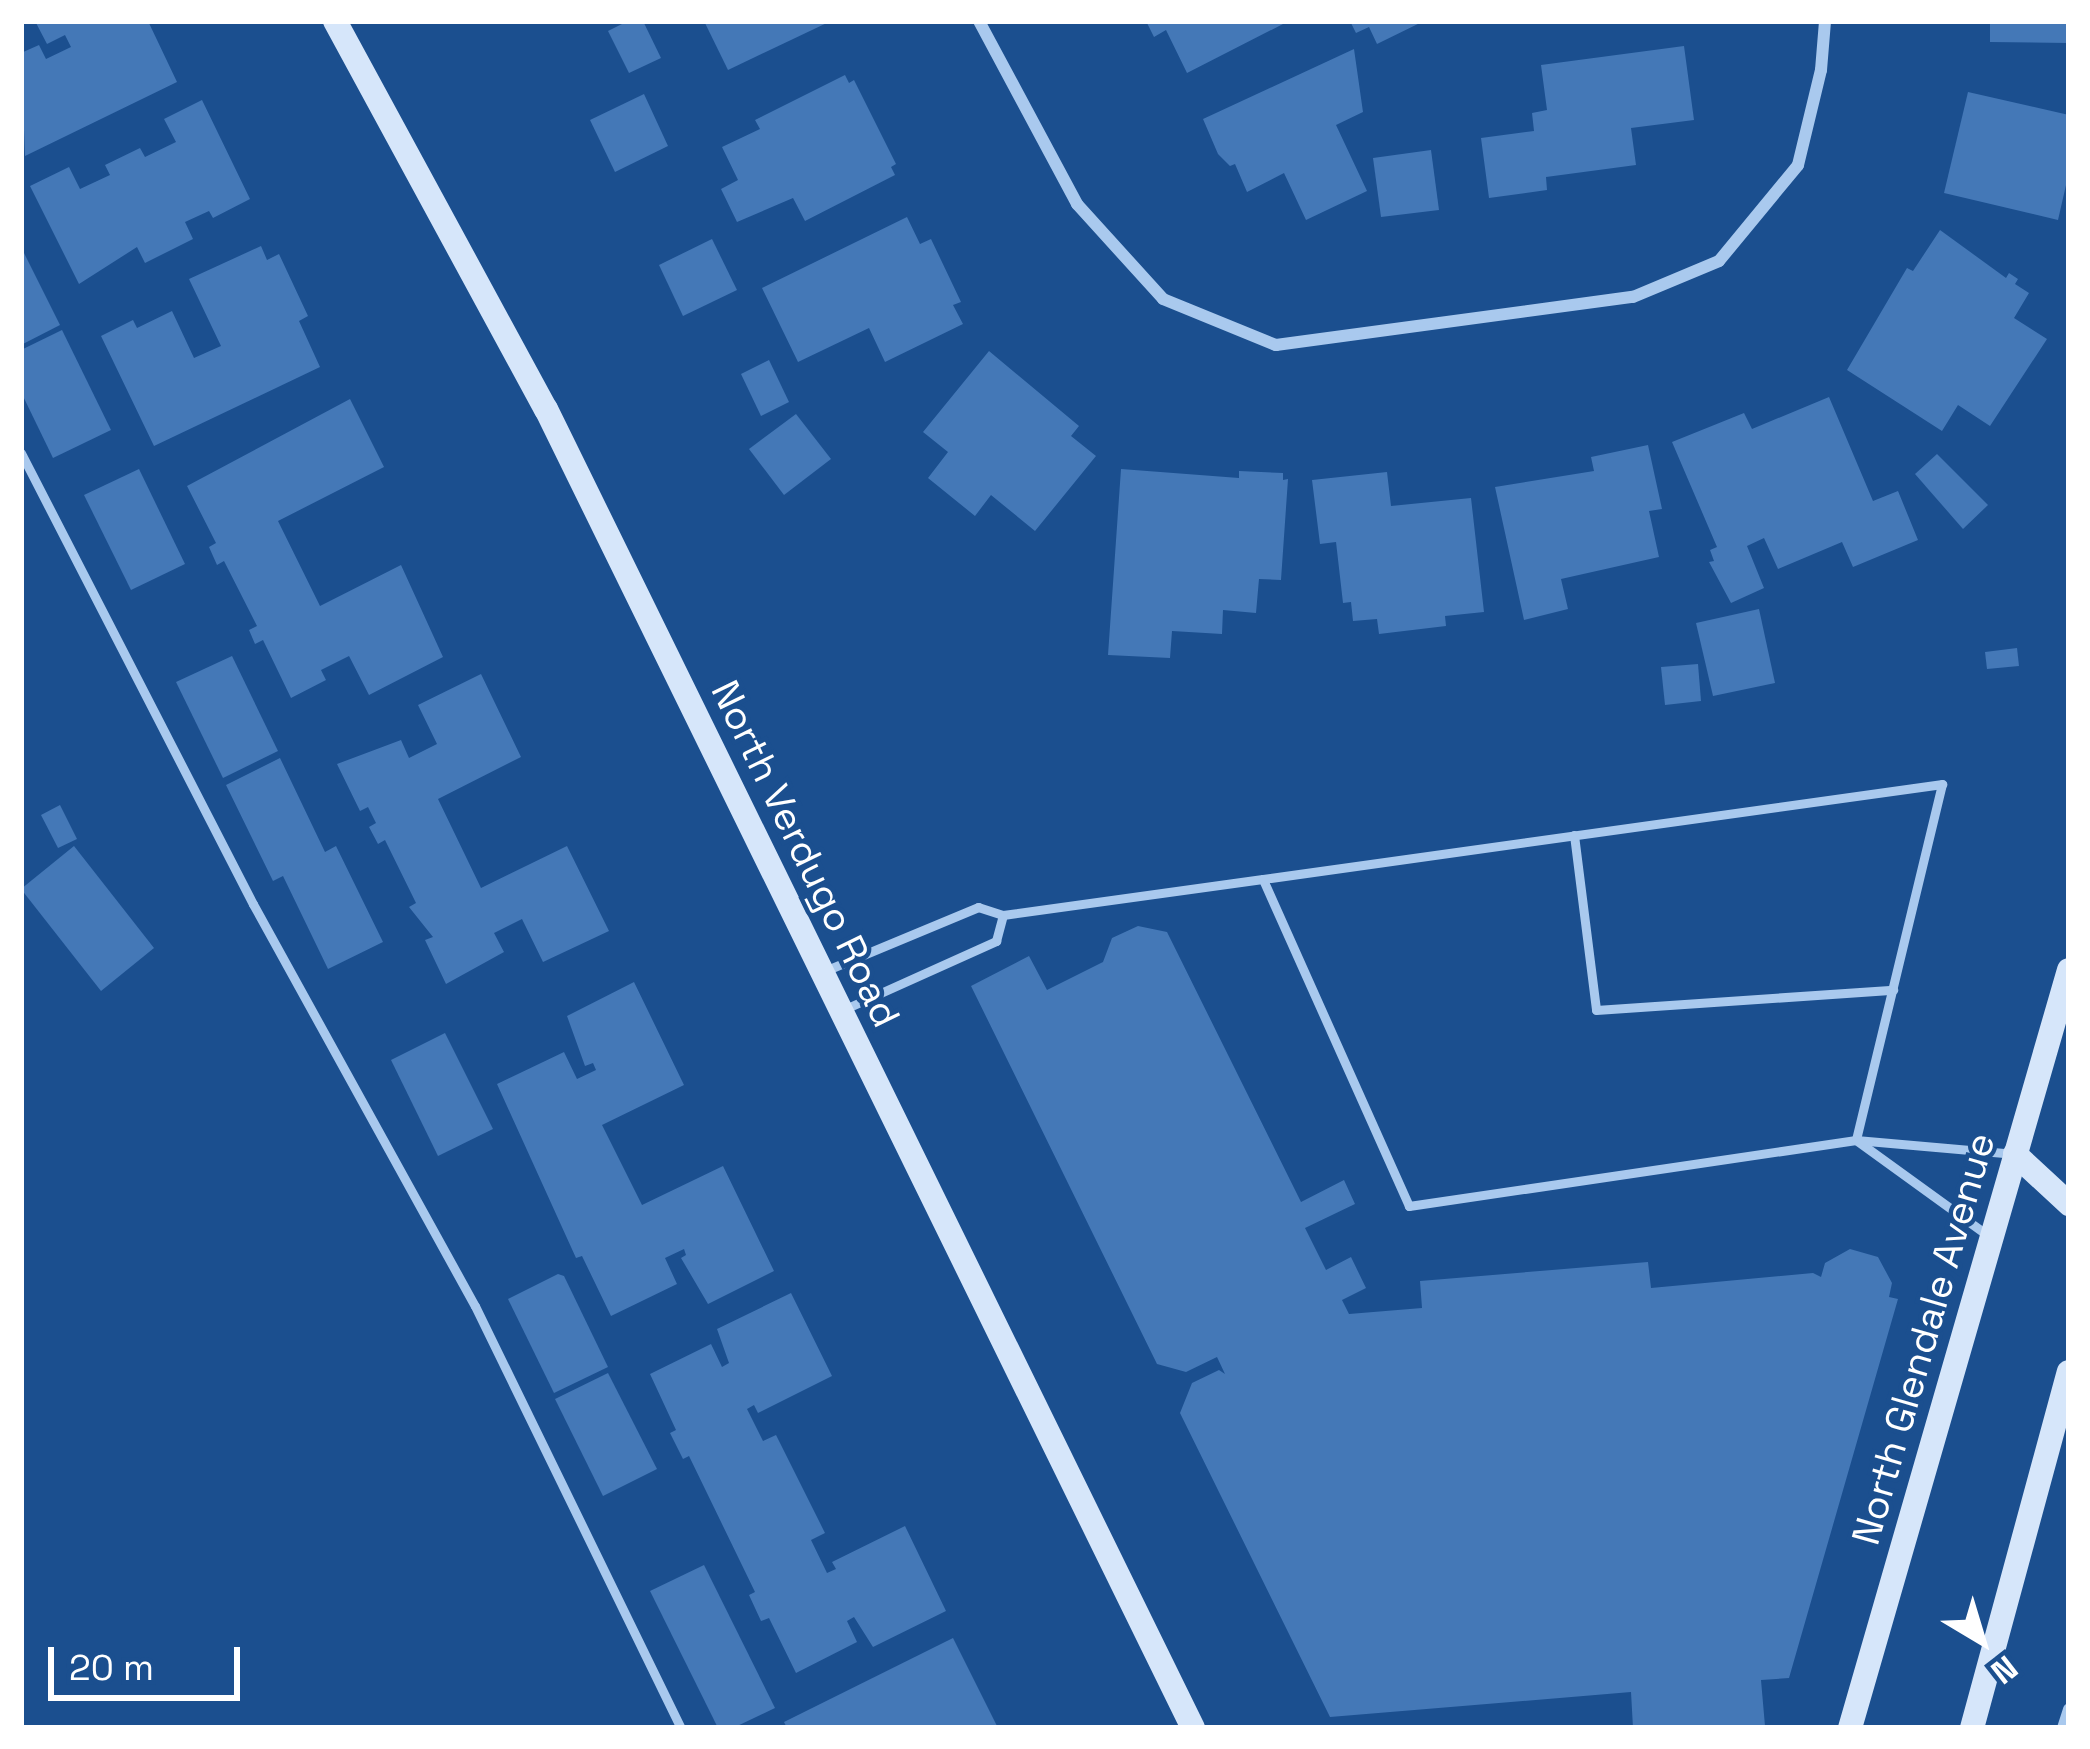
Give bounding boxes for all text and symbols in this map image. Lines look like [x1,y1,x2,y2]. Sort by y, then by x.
street label: North Verdugo Road [701,673,909,1035]
street label: North Glendale Avenue [1843,1127,2005,1551]
north arrow [1922,1581,2042,1701]
scale bar [54,1623,246,1697]
text: 20 m [69,1645,154,1691]
text: N [1983,1646,2026,1693]

